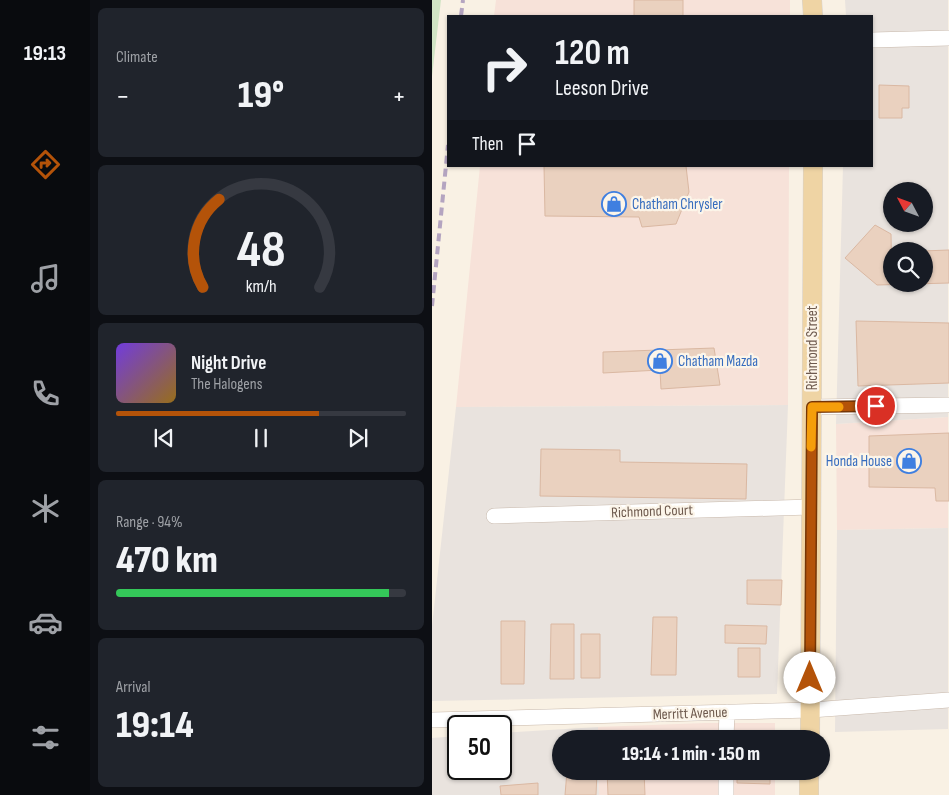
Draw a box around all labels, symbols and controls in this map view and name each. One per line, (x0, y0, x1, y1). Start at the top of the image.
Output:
text: 120 m (555, 32, 630, 75)
icon: right (472, 35, 537, 100)
text: 19:13 (24, 40, 66, 67)
text: Climate (116, 48, 158, 67)
text: 19° (238, 73, 284, 118)
text: Leeson Drive (555, 75, 649, 102)
text: − (116, 80, 130, 113)
text: + (392, 80, 406, 113)
icon: arrive (513, 130, 541, 158)
text: Then (472, 133, 503, 156)
icon: directions (28, 147, 63, 182)
north arrow (883, 182, 933, 232)
map controls (883, 182, 933, 292)
shop icon: Chatham Chrysler (601, 191, 627, 217)
place label: Chatham Chrysler (632, 195, 723, 214)
text: 48 (237, 219, 285, 282)
button: search (883, 242, 933, 292)
icon: music (28, 261, 63, 296)
text: km/h (246, 276, 276, 297)
street label: Richmond Street (803, 305, 822, 390)
shop icon: Chatham Mazda (647, 348, 673, 374)
text: Night Drive (191, 352, 266, 375)
place label: Chatham Mazda (678, 352, 758, 371)
text: The Halogens (191, 375, 262, 394)
icon: phone (28, 376, 63, 411)
pin (855, 385, 897, 427)
icon: arrive (862, 392, 890, 420)
icon: previous (150, 424, 178, 452)
icon: pause (247, 424, 275, 452)
icon: next (344, 424, 372, 452)
shop icon: Honda House (896, 448, 922, 474)
place label: Honda House (826, 452, 892, 471)
icon: climate (28, 491, 63, 526)
street label: Richmond Court (611, 501, 694, 522)
text: Range · 94% (116, 513, 183, 532)
text: 470 km (116, 538, 218, 583)
icon: car (28, 605, 63, 640)
position arrow (783, 651, 835, 703)
text: Arrival (116, 678, 150, 697)
text: 19:14 (116, 703, 194, 748)
street label: Merritt Avenue (652, 703, 728, 724)
speed limit sign: 50 (447, 715, 512, 780)
icon: filters (28, 720, 63, 755)
text: 19:14 · 1 min · 150 m (622, 743, 760, 766)

